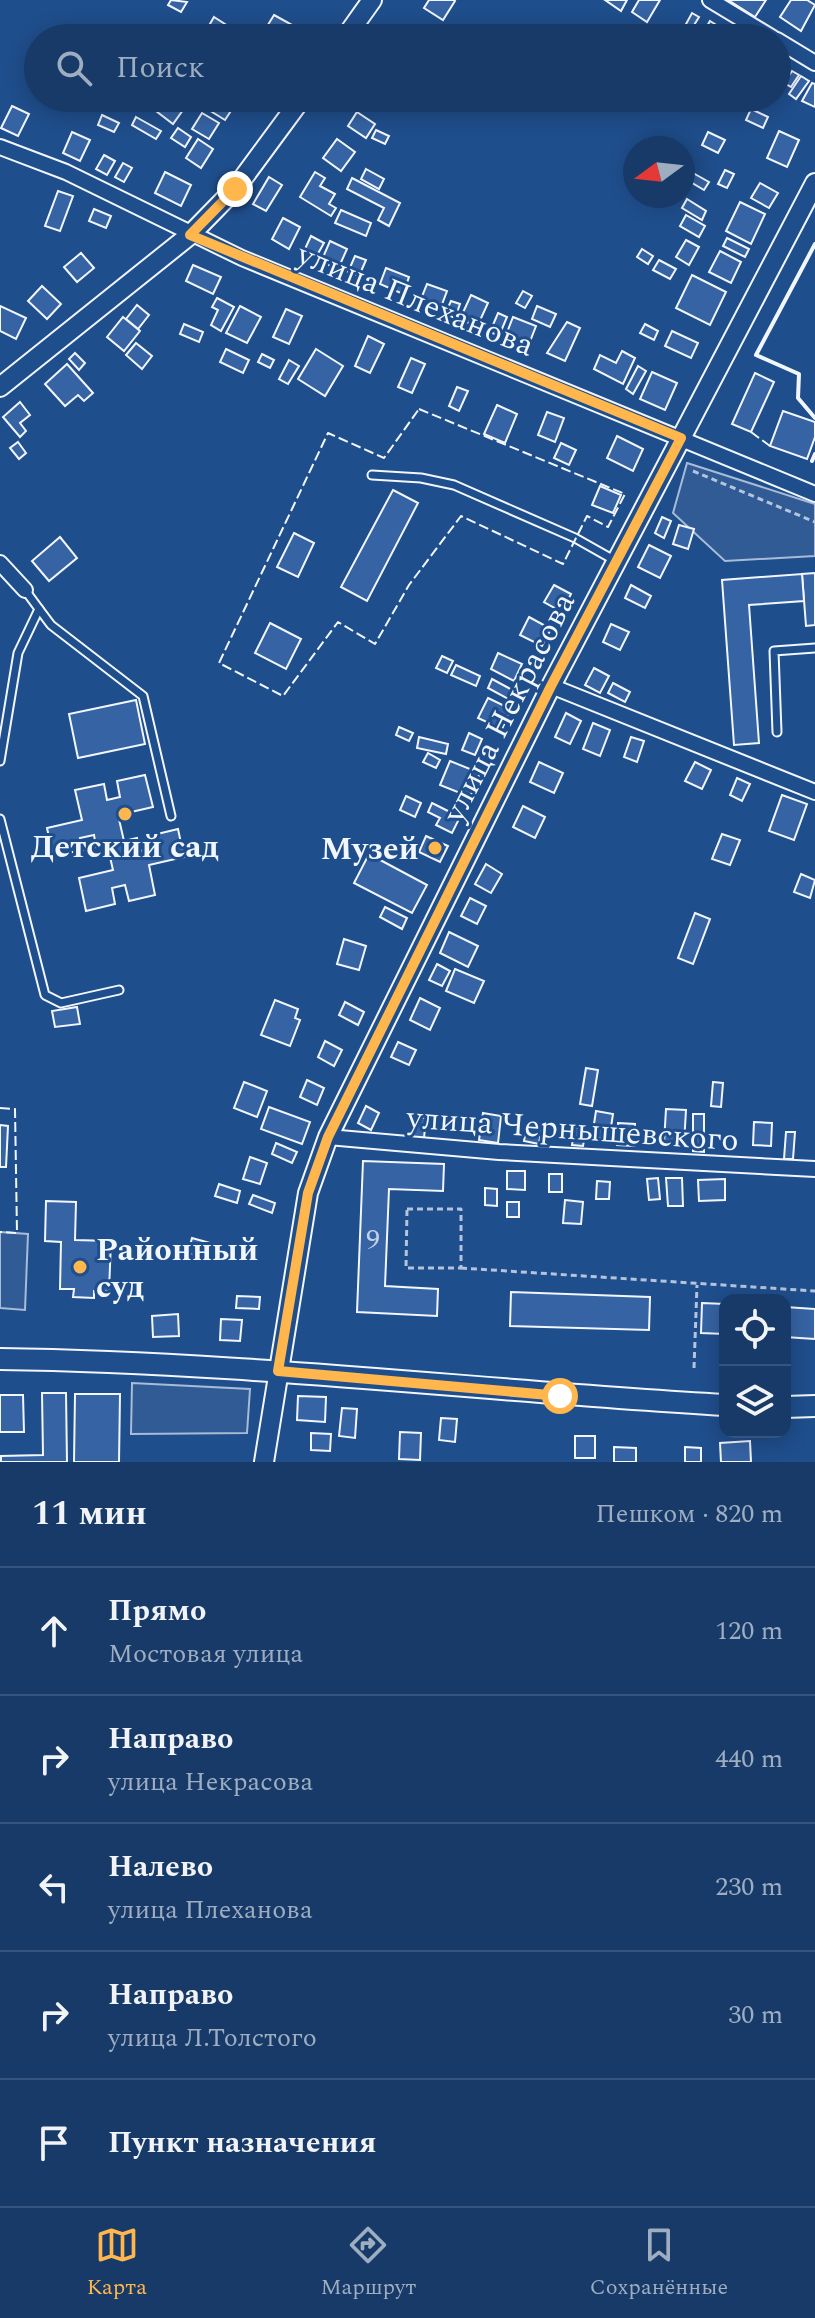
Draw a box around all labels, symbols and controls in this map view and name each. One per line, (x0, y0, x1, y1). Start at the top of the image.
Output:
search box (24, 24, 791, 112)
text: Поиск (116, 45, 205, 91)
icon: search (52, 46, 96, 90)
north arrow (623, 136, 695, 208)
route end (217, 171, 253, 207)
street label: улица Плеханова (289, 230, 542, 370)
street label: улица Некрасова (430, 584, 589, 832)
marker: Детский сад (116, 805, 134, 823)
place label: Детский сад (31, 823, 219, 872)
place label: Музей (320, 825, 419, 874)
marker: Музей (426, 839, 444, 857)
street label: улица Чернышевского (404, 1093, 740, 1166)
house number: 9 (366, 1219, 380, 1262)
place label: Районный суд (96, 1226, 258, 1312)
marker: Районный суд (71, 1258, 89, 1276)
map controls (719, 1294, 791, 1438)
button: locate (719, 1294, 791, 1366)
button: layers (719, 1366, 791, 1438)
route start (542, 1378, 578, 1414)
text: 11 мин (32, 1488, 147, 1540)
text: Пешком · 820 m (596, 1494, 783, 1534)
text: Прямо (108, 1588, 206, 1634)
icon: ahead (32, 1609, 76, 1653)
text: 120 m (715, 1611, 783, 1651)
text: Мостовая улица (108, 1634, 303, 1674)
text: Направо (108, 1716, 233, 1762)
icon: right (32, 1737, 76, 1781)
text: 440 m (715, 1739, 783, 1779)
text: улица Некрасова (108, 1762, 313, 1802)
text: Налево (108, 1844, 213, 1890)
icon: left (32, 1865, 76, 1909)
text: 230 m (715, 1867, 783, 1907)
text: улица Плеханова (108, 1890, 313, 1930)
text: Направо (108, 1972, 233, 2018)
icon: right (32, 1993, 76, 2037)
text: 30 m (728, 1995, 783, 2035)
text: улица Л.Толстого (108, 2018, 317, 2058)
text: Пункт назначения (108, 2120, 376, 2166)
icon: arrive (32, 2121, 76, 2165)
tab: Карта (87, 2223, 147, 2304)
tab: Маршрут (320, 2223, 416, 2304)
tab: Сохранённые (590, 2223, 728, 2304)

